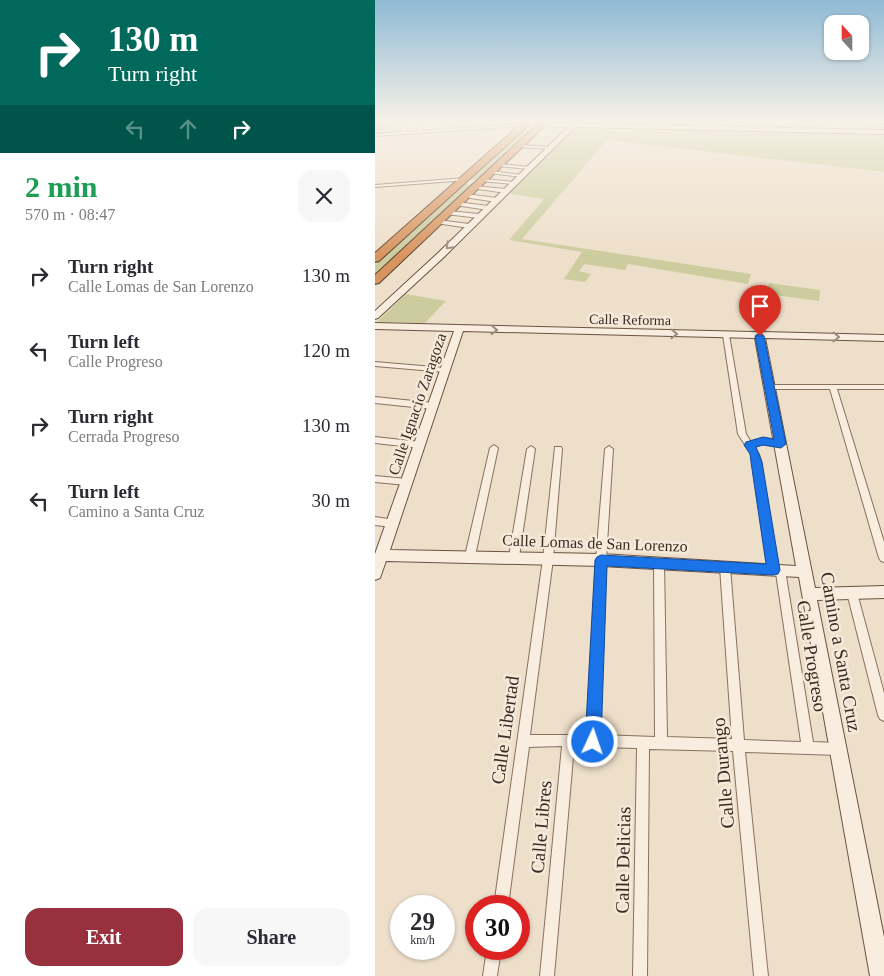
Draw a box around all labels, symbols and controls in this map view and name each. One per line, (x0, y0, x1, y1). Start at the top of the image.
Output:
north arrow (824, 15, 869, 60)
map controls (824, 15, 869, 60)
icon: right (25, 20, 90, 85)
text: 130 m (108, 20, 198, 59)
text: Turn right (108, 61, 197, 86)
icon: left (121, 115, 149, 143)
icon: ahead (174, 115, 202, 143)
icon: right (227, 115, 255, 143)
text: 2 min (25, 170, 98, 203)
button: close (298, 170, 350, 222)
text: 570 m · 08:47 (25, 206, 115, 223)
one-way arrow (446, 240, 455, 249)
text: Turn right (68, 256, 153, 277)
icon: right (25, 262, 53, 290)
text: 130 m (302, 265, 350, 286)
text: Calle Lomas de San Lorenzo (68, 278, 254, 295)
pin (739, 285, 781, 336)
icon: arrive (746, 292, 774, 320)
street label: Calle Reforma (589, 312, 672, 328)
one-way arrow (490, 325, 498, 335)
one-way arrow (670, 329, 678, 340)
text: Turn left (68, 331, 140, 352)
street label: Calle Ignacio Zaragoza (385, 331, 450, 478)
one-way arrow (832, 332, 840, 342)
icon: left (25, 337, 53, 365)
text: 120 m (302, 340, 350, 361)
text: Calle Progreso (68, 353, 163, 370)
text: Turn right (68, 406, 153, 427)
icon: right (25, 412, 53, 440)
text: 130 m (302, 415, 350, 436)
text: Cerrada Progreso (68, 428, 180, 445)
text: Turn left (68, 481, 140, 502)
icon: left (25, 487, 53, 515)
text: 30 m (311, 490, 350, 511)
text: Camino a Santa Cruz (68, 503, 204, 520)
street label: Calle Lomas de San Lorenzo (502, 531, 688, 555)
street label: Camino a Santa Cruz (817, 570, 865, 734)
street label: Calle Progreso (793, 599, 831, 713)
street label: Calle Libertad (487, 674, 523, 786)
position arrow (566, 715, 618, 767)
street label: Calle Durango (708, 717, 738, 829)
street label: Calle Libres (526, 780, 556, 874)
street label: Calle Delicias (612, 806, 634, 914)
speed limit sign: 30 (465, 895, 530, 960)
button: Exit (25, 908, 183, 966)
button: Share (193, 908, 350, 966)
text: 29 (410, 908, 435, 935)
text: km/h (410, 933, 435, 947)

